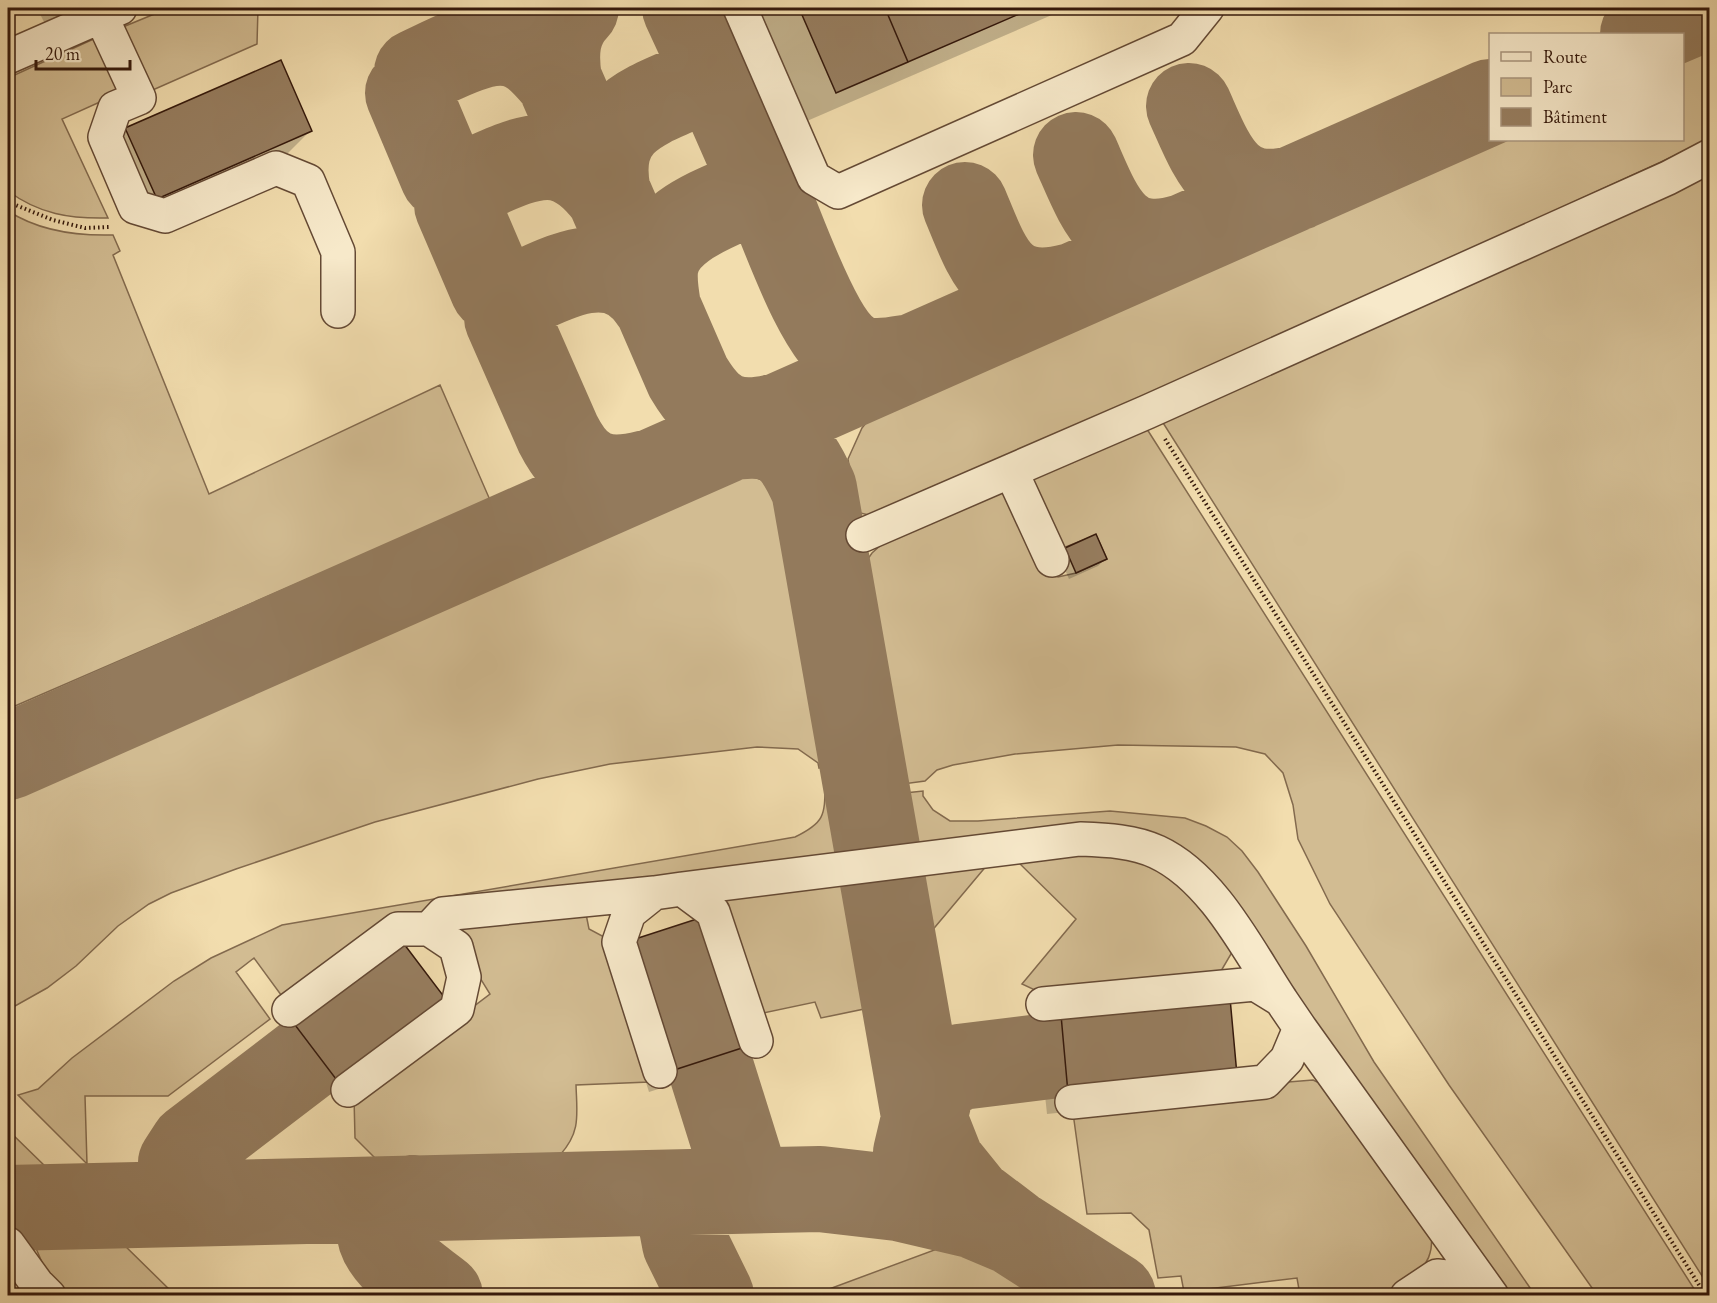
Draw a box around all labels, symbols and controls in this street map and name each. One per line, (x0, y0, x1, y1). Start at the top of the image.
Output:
scale bar (36, 33, 130, 71)
legend (1489, 33, 1684, 141)
text: 20 m (45, 42, 80, 65)
text: Route (1543, 45, 1587, 68)
text: Parc (1543, 75, 1573, 98)
text: Bâtiment (1543, 105, 1607, 128)

